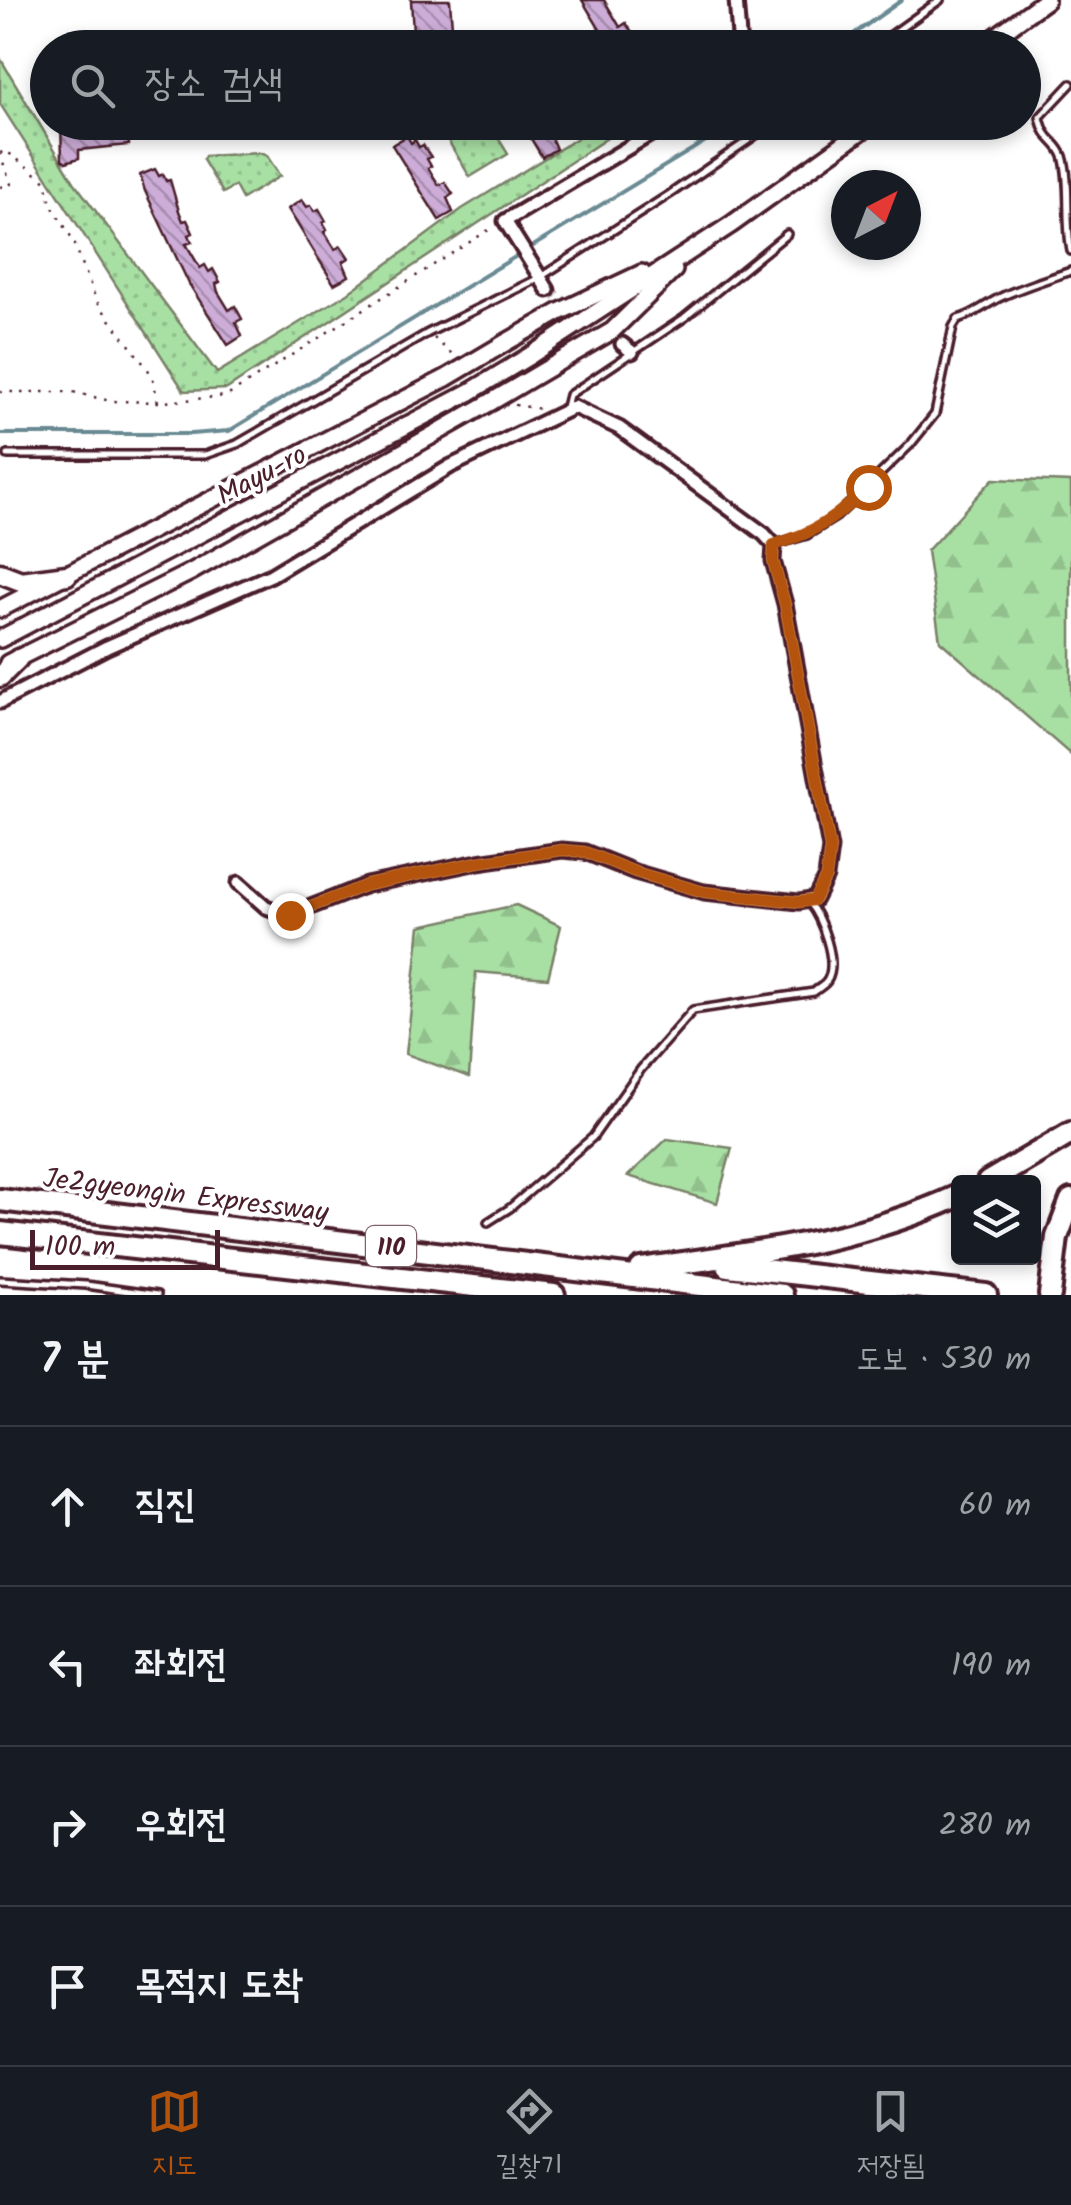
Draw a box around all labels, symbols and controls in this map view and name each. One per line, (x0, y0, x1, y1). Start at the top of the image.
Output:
search box (30, 30, 1041, 140)
text: 장소 검색 (145, 55, 283, 115)
icon: search (65, 58, 120, 113)
north arrow (831, 170, 921, 260)
street label: Mayu-ro (209, 434, 315, 519)
route start (846, 465, 892, 511)
route end (268, 893, 314, 939)
street label: Je2gyeongin Expressway (40, 1157, 332, 1236)
map controls (951, 1175, 1041, 1265)
button: layers (951, 1175, 1041, 1265)
scale bar (30, 1225, 220, 1270)
text: 100 m (45, 1225, 115, 1270)
road number: 110 (366, 1226, 416, 1266)
text: 7 분 (40, 1327, 110, 1394)
text: 도보 · 530 m (856, 1335, 1031, 1386)
text: 직진 (135, 1476, 196, 1536)
icon: ahead (40, 1479, 95, 1534)
text: 60 m (959, 1481, 1031, 1532)
text: 좌회전 (135, 1636, 227, 1696)
icon: left (40, 1639, 95, 1694)
text: 190 m (951, 1641, 1031, 1692)
text: 우회전 (135, 1796, 227, 1856)
icon: right (40, 1799, 95, 1854)
text: 280 m (939, 1801, 1031, 1852)
text: 목적지 도착 (135, 1956, 303, 2016)
icon: arrive (40, 1959, 95, 2014)
tab: 지도 (147, 2084, 202, 2189)
tab: 길찾기 (495, 2084, 563, 2189)
tab: 저장됨 (857, 2084, 924, 2189)

